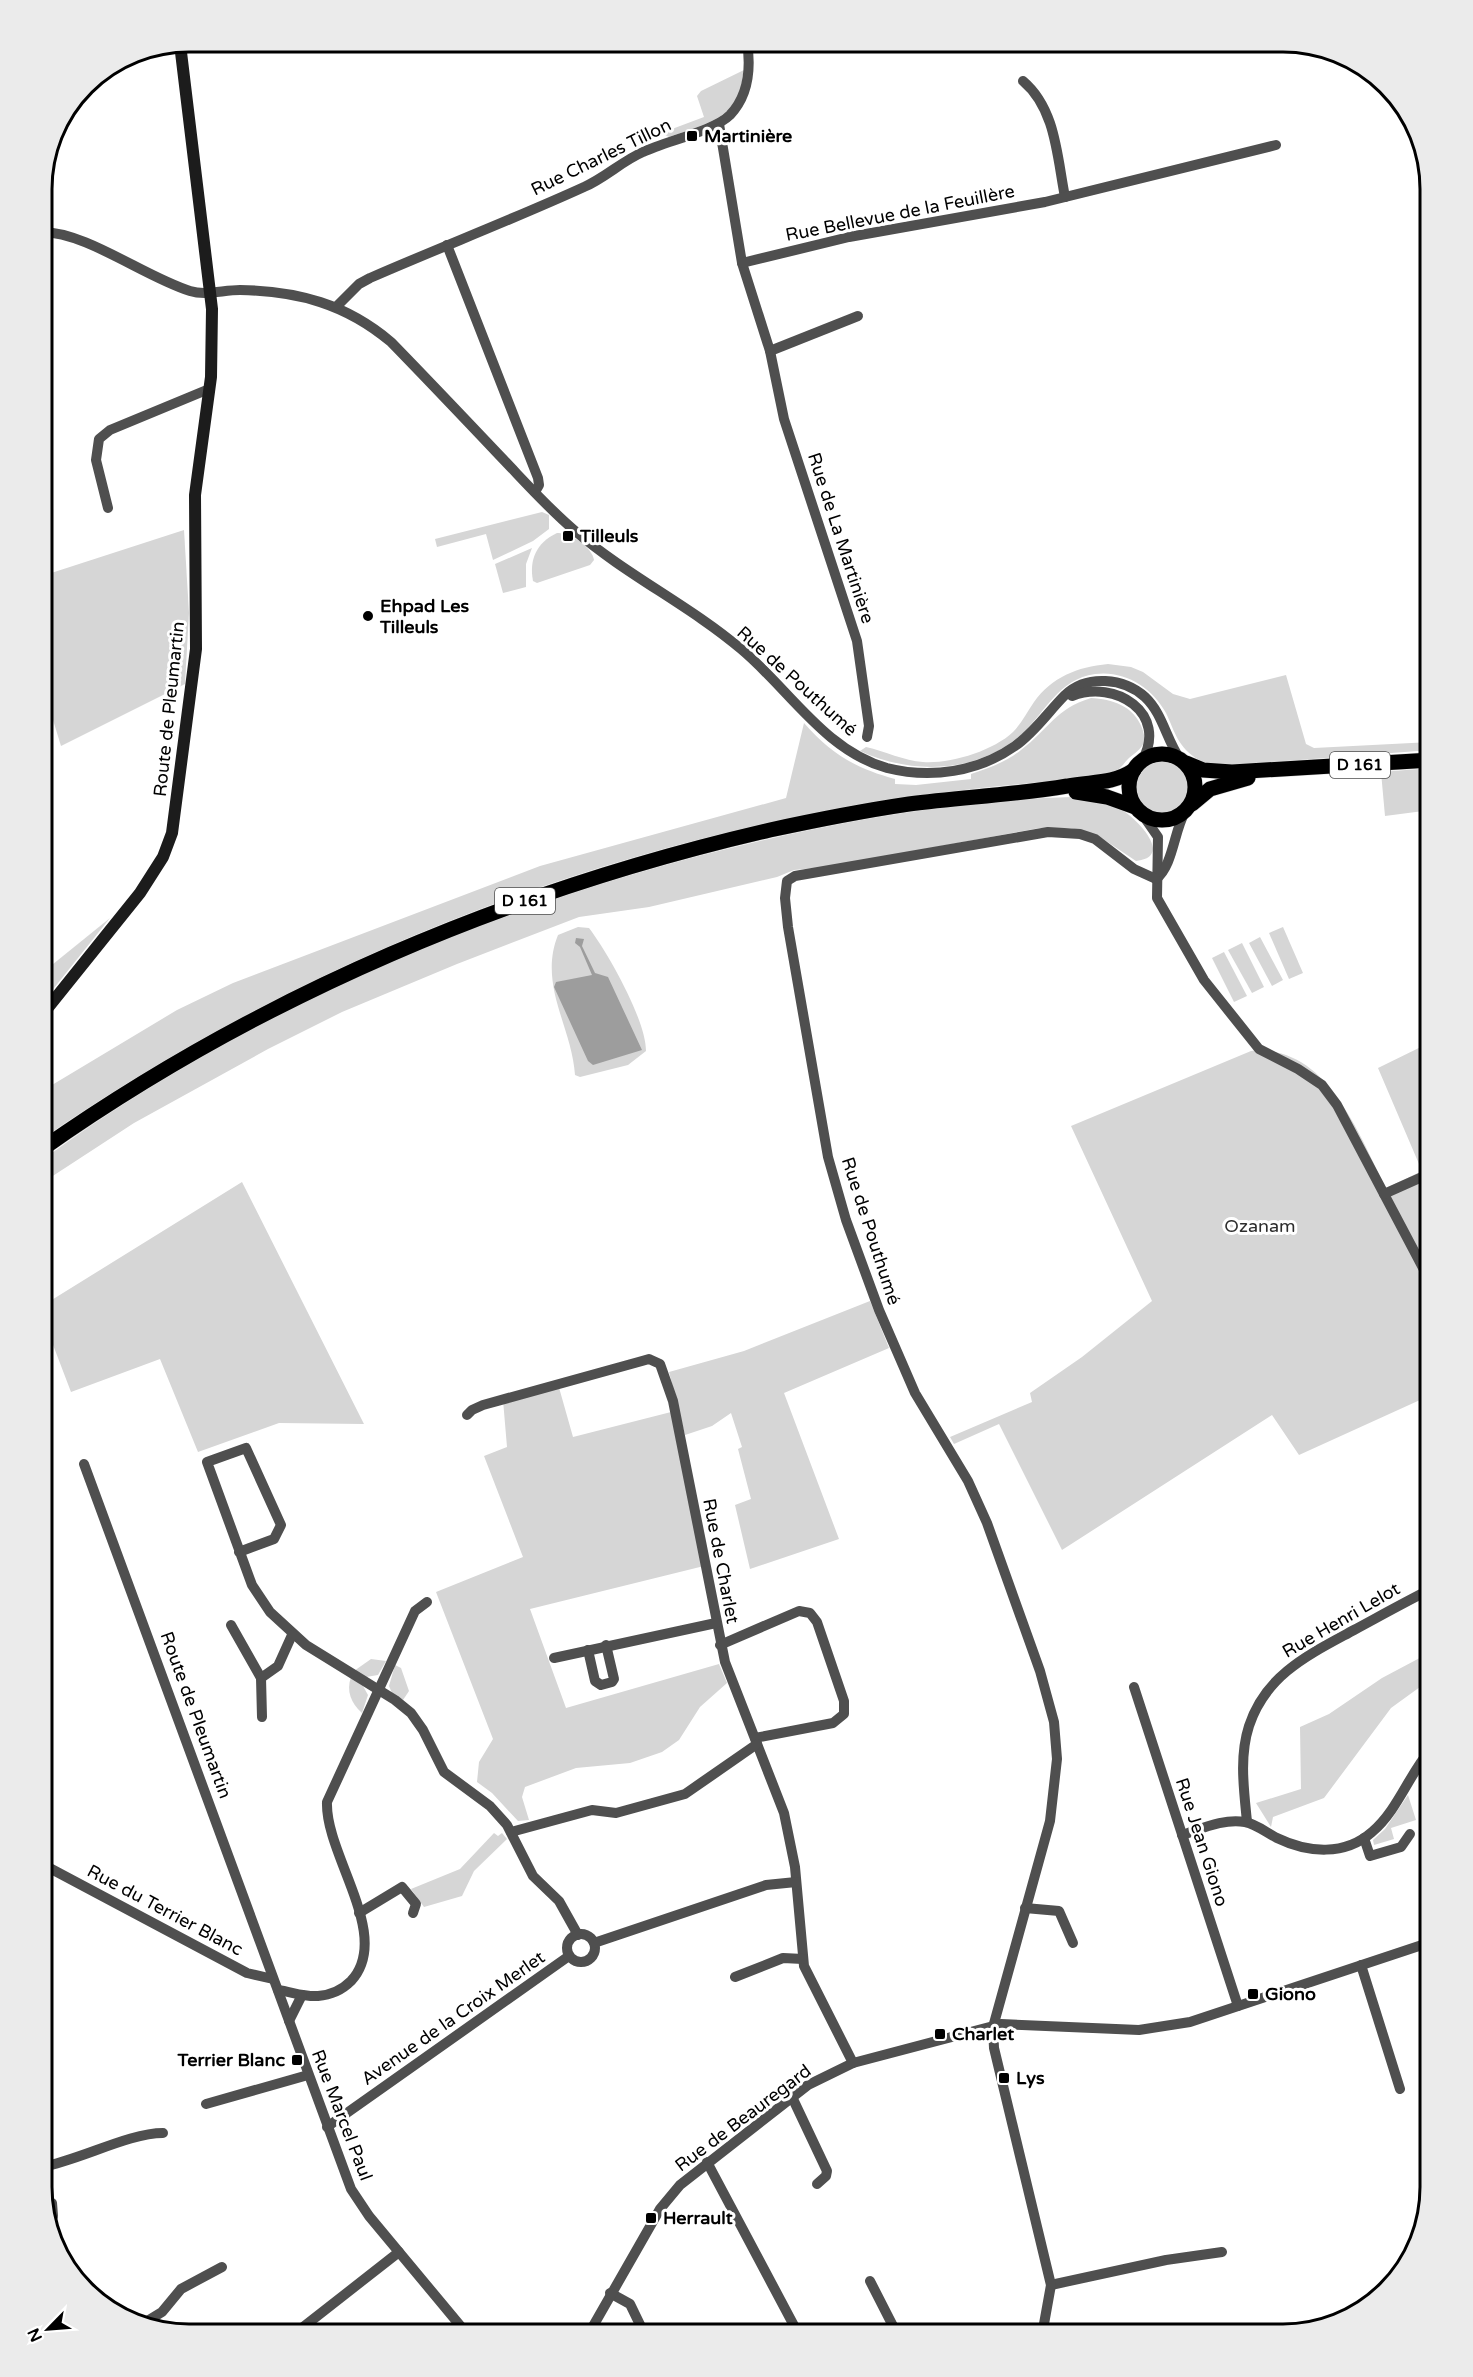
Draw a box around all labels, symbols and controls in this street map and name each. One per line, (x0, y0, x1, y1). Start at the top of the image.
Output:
street label: Rue Charles Tillon (527, 114, 675, 200)
place label: Martinière (704, 125, 792, 147)
marker: Martinière (685, 129, 699, 143)
street label: Rue Bellevue de la Feuillère (784, 180, 1016, 246)
street label: Rue de La Martinière (803, 450, 879, 626)
place label: Tilleuls (579, 525, 639, 547)
marker: Tilleuls (561, 529, 575, 543)
place label: Ehpad Les Tilleuls (379, 595, 470, 638)
marker: Ehpad Les Tilleuls (361, 609, 375, 623)
street label: Route de Pleumartin (149, 620, 189, 798)
street label: Rue de Pouthumé (732, 621, 862, 741)
road number: D 161 (1330, 752, 1390, 778)
road number: D 161 (495, 888, 555, 914)
street label: Rue de Pouthumé (837, 1154, 905, 1308)
park label: Ozanam (1224, 1215, 1296, 1237)
street label: Rue de Charlet (698, 1497, 744, 1626)
street label: Rue Henri Lelot (1278, 1577, 1404, 1663)
street label: Route de Pleumartin (156, 1629, 236, 1801)
street label: Rue Jean Giono (1171, 1775, 1233, 1909)
street label: Rue du Terrier Blanc (83, 1860, 247, 1960)
street label: Avenue de la Croix Merlet (357, 1946, 549, 2090)
place label: Giono (1265, 1983, 1316, 2005)
marker: Giono (1246, 1987, 1260, 2001)
place label: Charlet (952, 2023, 1014, 2045)
marker: Charlet (933, 2027, 947, 2041)
street label: Rue Marcel Paul (307, 2046, 377, 2184)
place label: Terrier Blanc (176, 2049, 285, 2071)
marker: Terrier Blanc (290, 2053, 304, 2067)
street label: Rue de Beauregard (671, 2060, 815, 2176)
place label: Lys (1016, 2067, 1045, 2089)
marker: Lys (997, 2071, 1011, 2085)
place label: Herrault (663, 2207, 733, 2229)
marker: Herrault (644, 2211, 658, 2225)
north arrow (18, 2299, 78, 2359)
text: N (24, 2325, 47, 2345)

